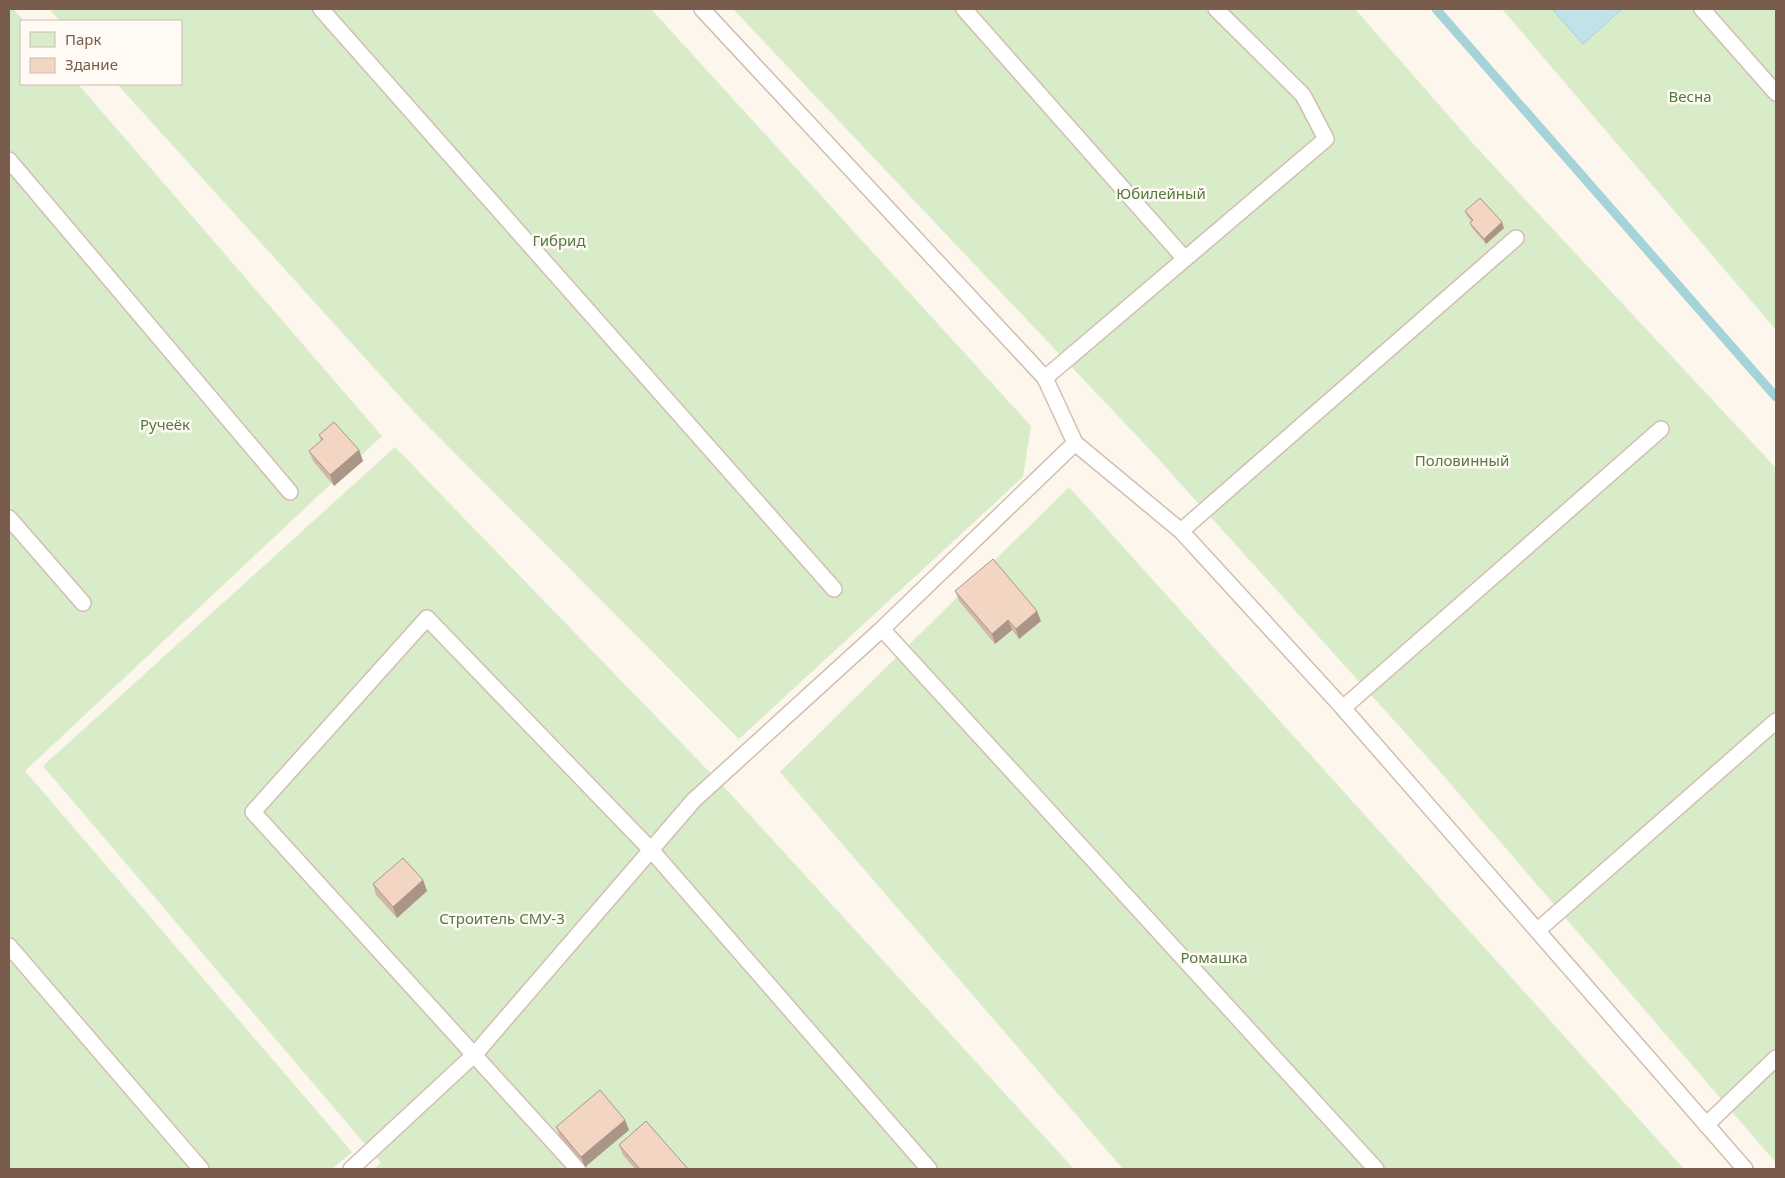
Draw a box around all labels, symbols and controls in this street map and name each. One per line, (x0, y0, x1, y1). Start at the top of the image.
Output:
legend (20, 20, 182, 85)
text: Парк (65, 29, 101, 49)
text: Здание (65, 54, 118, 74)
park label: Весна (1669, 86, 1711, 106)
park label: Юбилейный (1116, 183, 1206, 203)
park label: Гибрид (533, 230, 586, 250)
park label: Ручеёк (140, 414, 190, 434)
park label: Половинный (1415, 450, 1509, 470)
park label: Строитель СМУ-3 (439, 908, 565, 928)
park label: Ромашка (1180, 947, 1248, 967)

